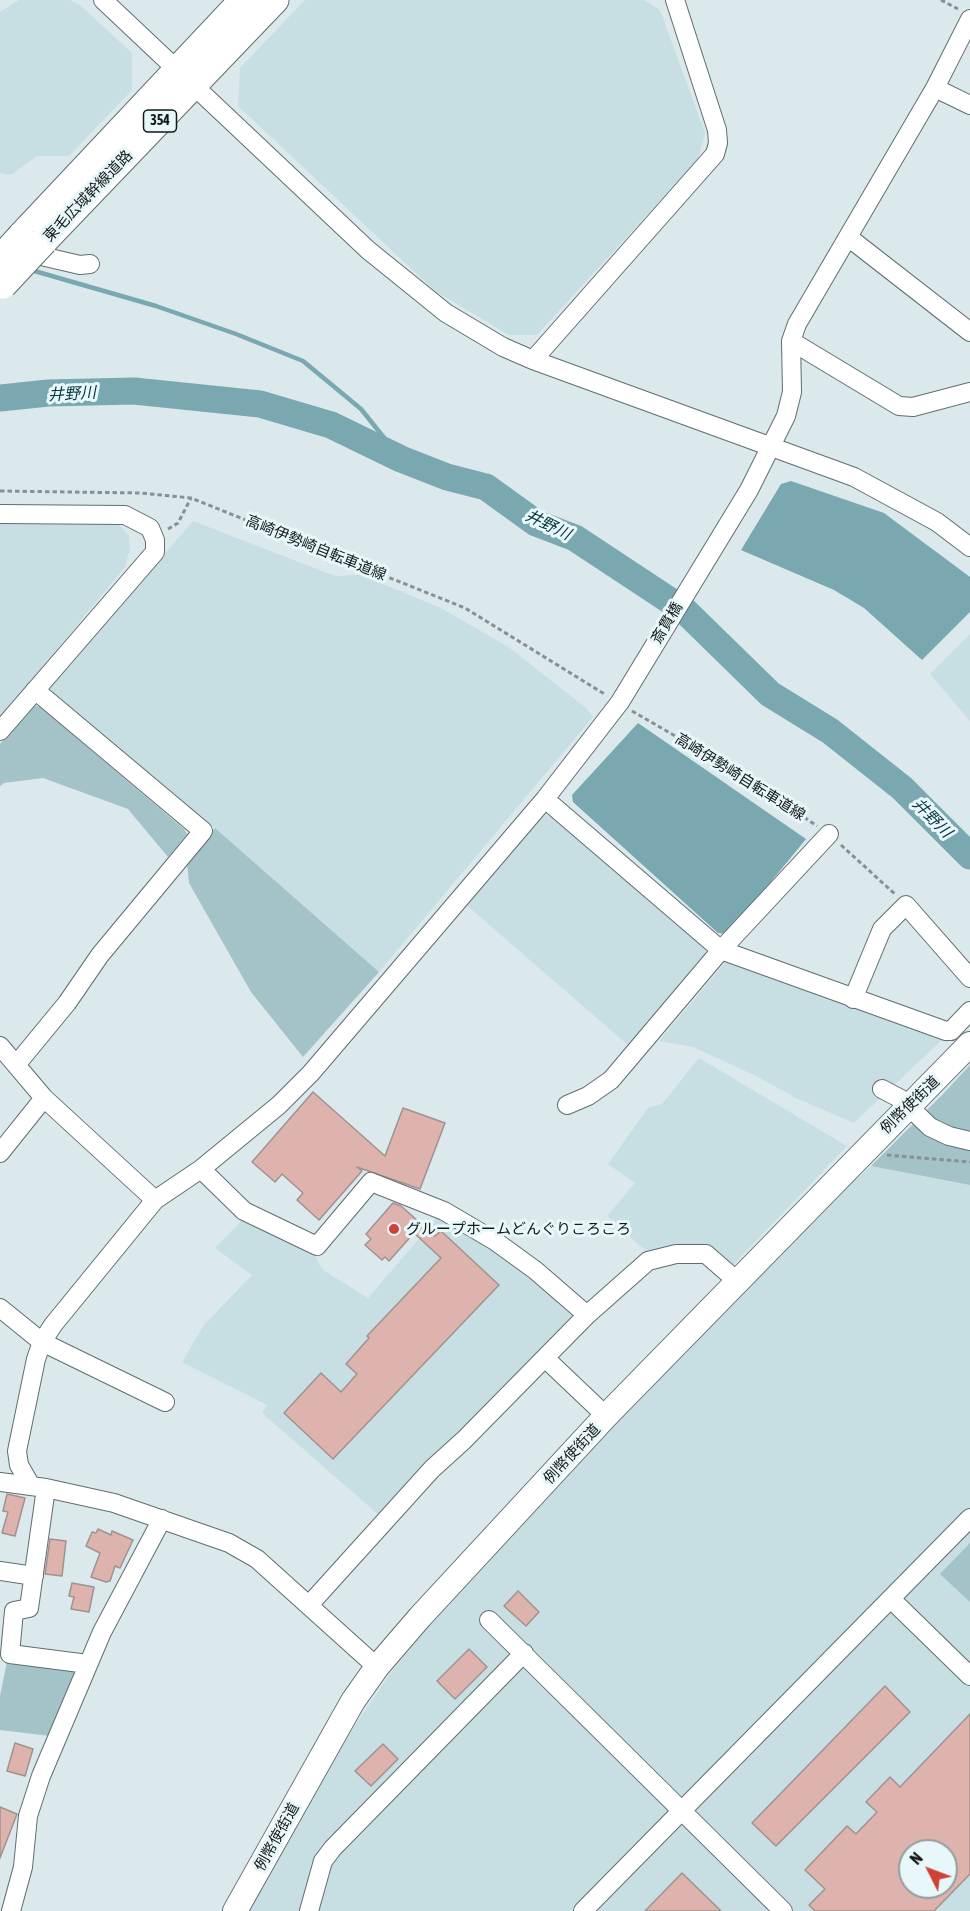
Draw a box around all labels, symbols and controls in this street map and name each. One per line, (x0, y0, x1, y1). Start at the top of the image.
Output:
road number: 354 (144, 110, 176, 132)
street label: 東毛広域幹線道路 (40, 147, 136, 245)
water label: 井野川 (48, 383, 96, 405)
water label: 井野川 (522, 506, 574, 544)
street label: 高崎伊勢崎自転車道線 (243, 512, 389, 584)
street label: 斎貫橋 (648, 599, 686, 647)
street label: 高崎伊勢崎自転車道線 (672, 730, 808, 824)
water label: 井野川 (908, 794, 956, 842)
street label: 例幣使街道 (877, 1072, 943, 1138)
place label: グループホームどんぐりころころ (406, 1220, 631, 1238)
marker: グループホームどんぐりころころ (387, 1222, 401, 1236)
street label: 例幣使街道 (540, 1420, 604, 1488)
street label: 例幣使街道 (251, 1800, 303, 1874)
north arrow (898, 1839, 958, 1899)
text: N (906, 1849, 926, 1868)

